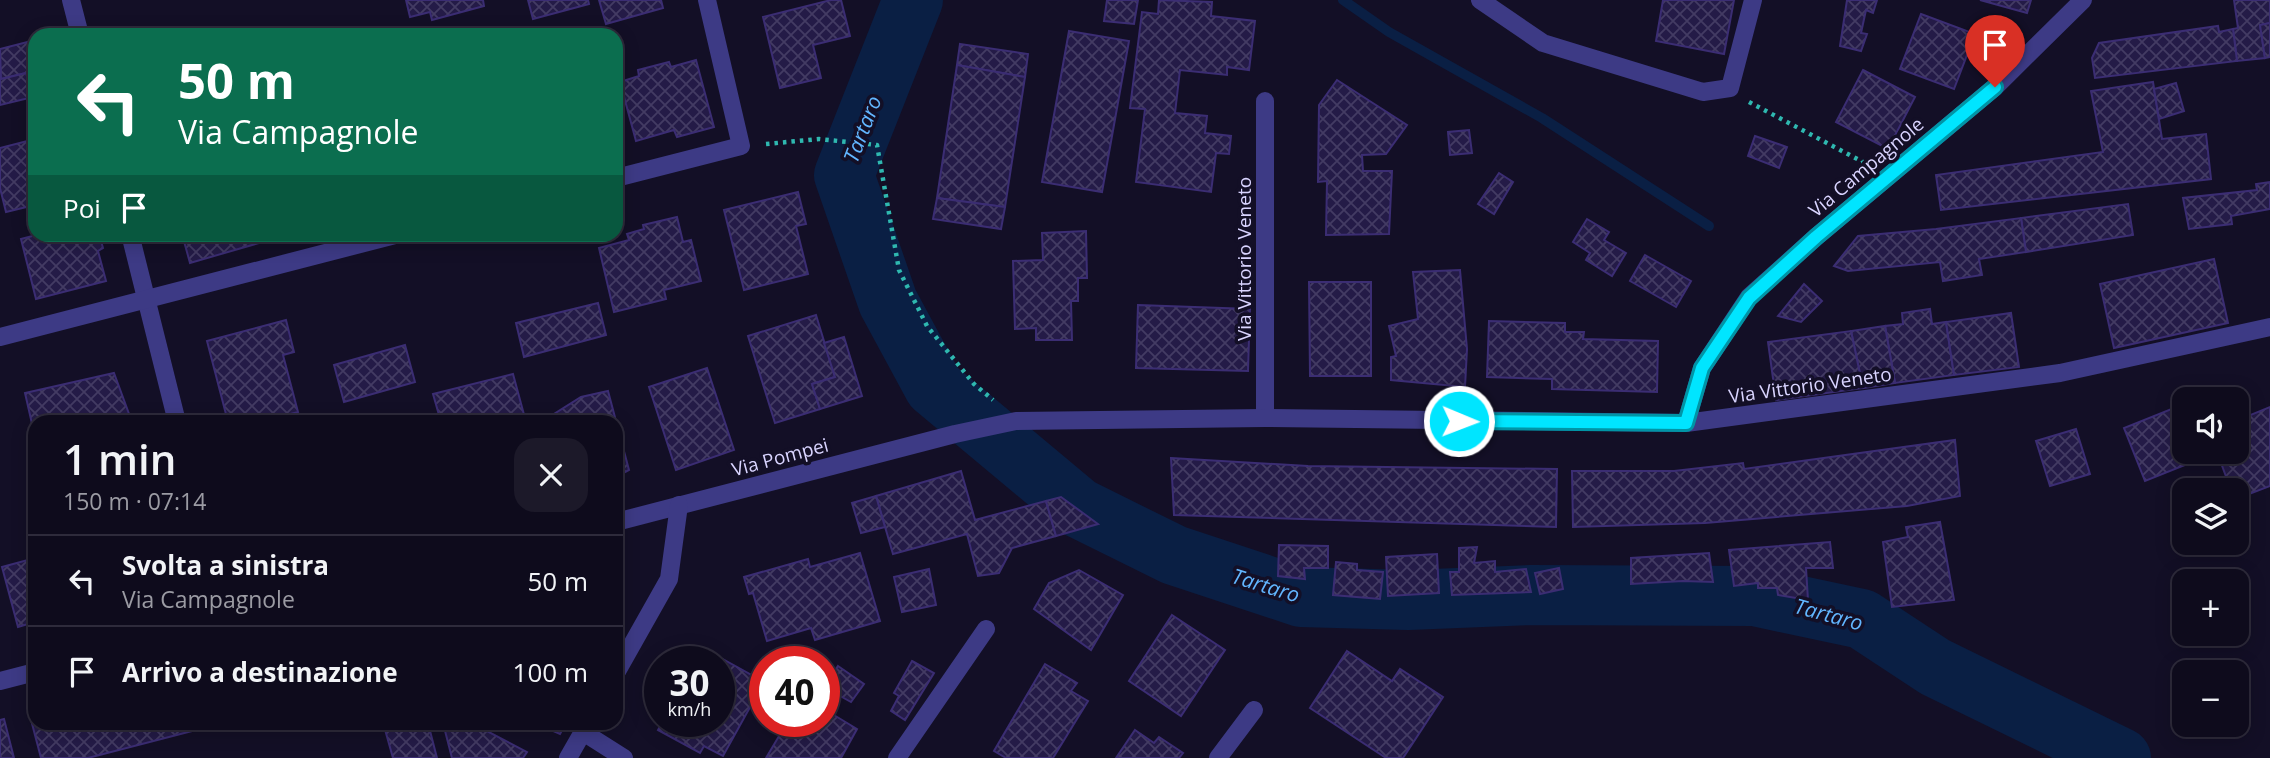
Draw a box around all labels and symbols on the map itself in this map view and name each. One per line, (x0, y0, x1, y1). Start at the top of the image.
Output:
pin (1965, 15, 2025, 87)
water label: Tartaro (836, 92, 888, 166)
street label: Via Campagnole (1803, 111, 1929, 223)
street label: Via Vittorio Veneto (1231, 177, 1257, 341)
street label: Via Vittorio Veneto (1727, 361, 1893, 409)
position arrow (1422, 384, 1496, 458)
street label: Via Pompei (729, 432, 831, 482)
water label: Tartaro (1229, 561, 1303, 609)
water label: Tartaro (1792, 591, 1866, 637)
speed limit sign: 40 (749, 646, 840, 737)

